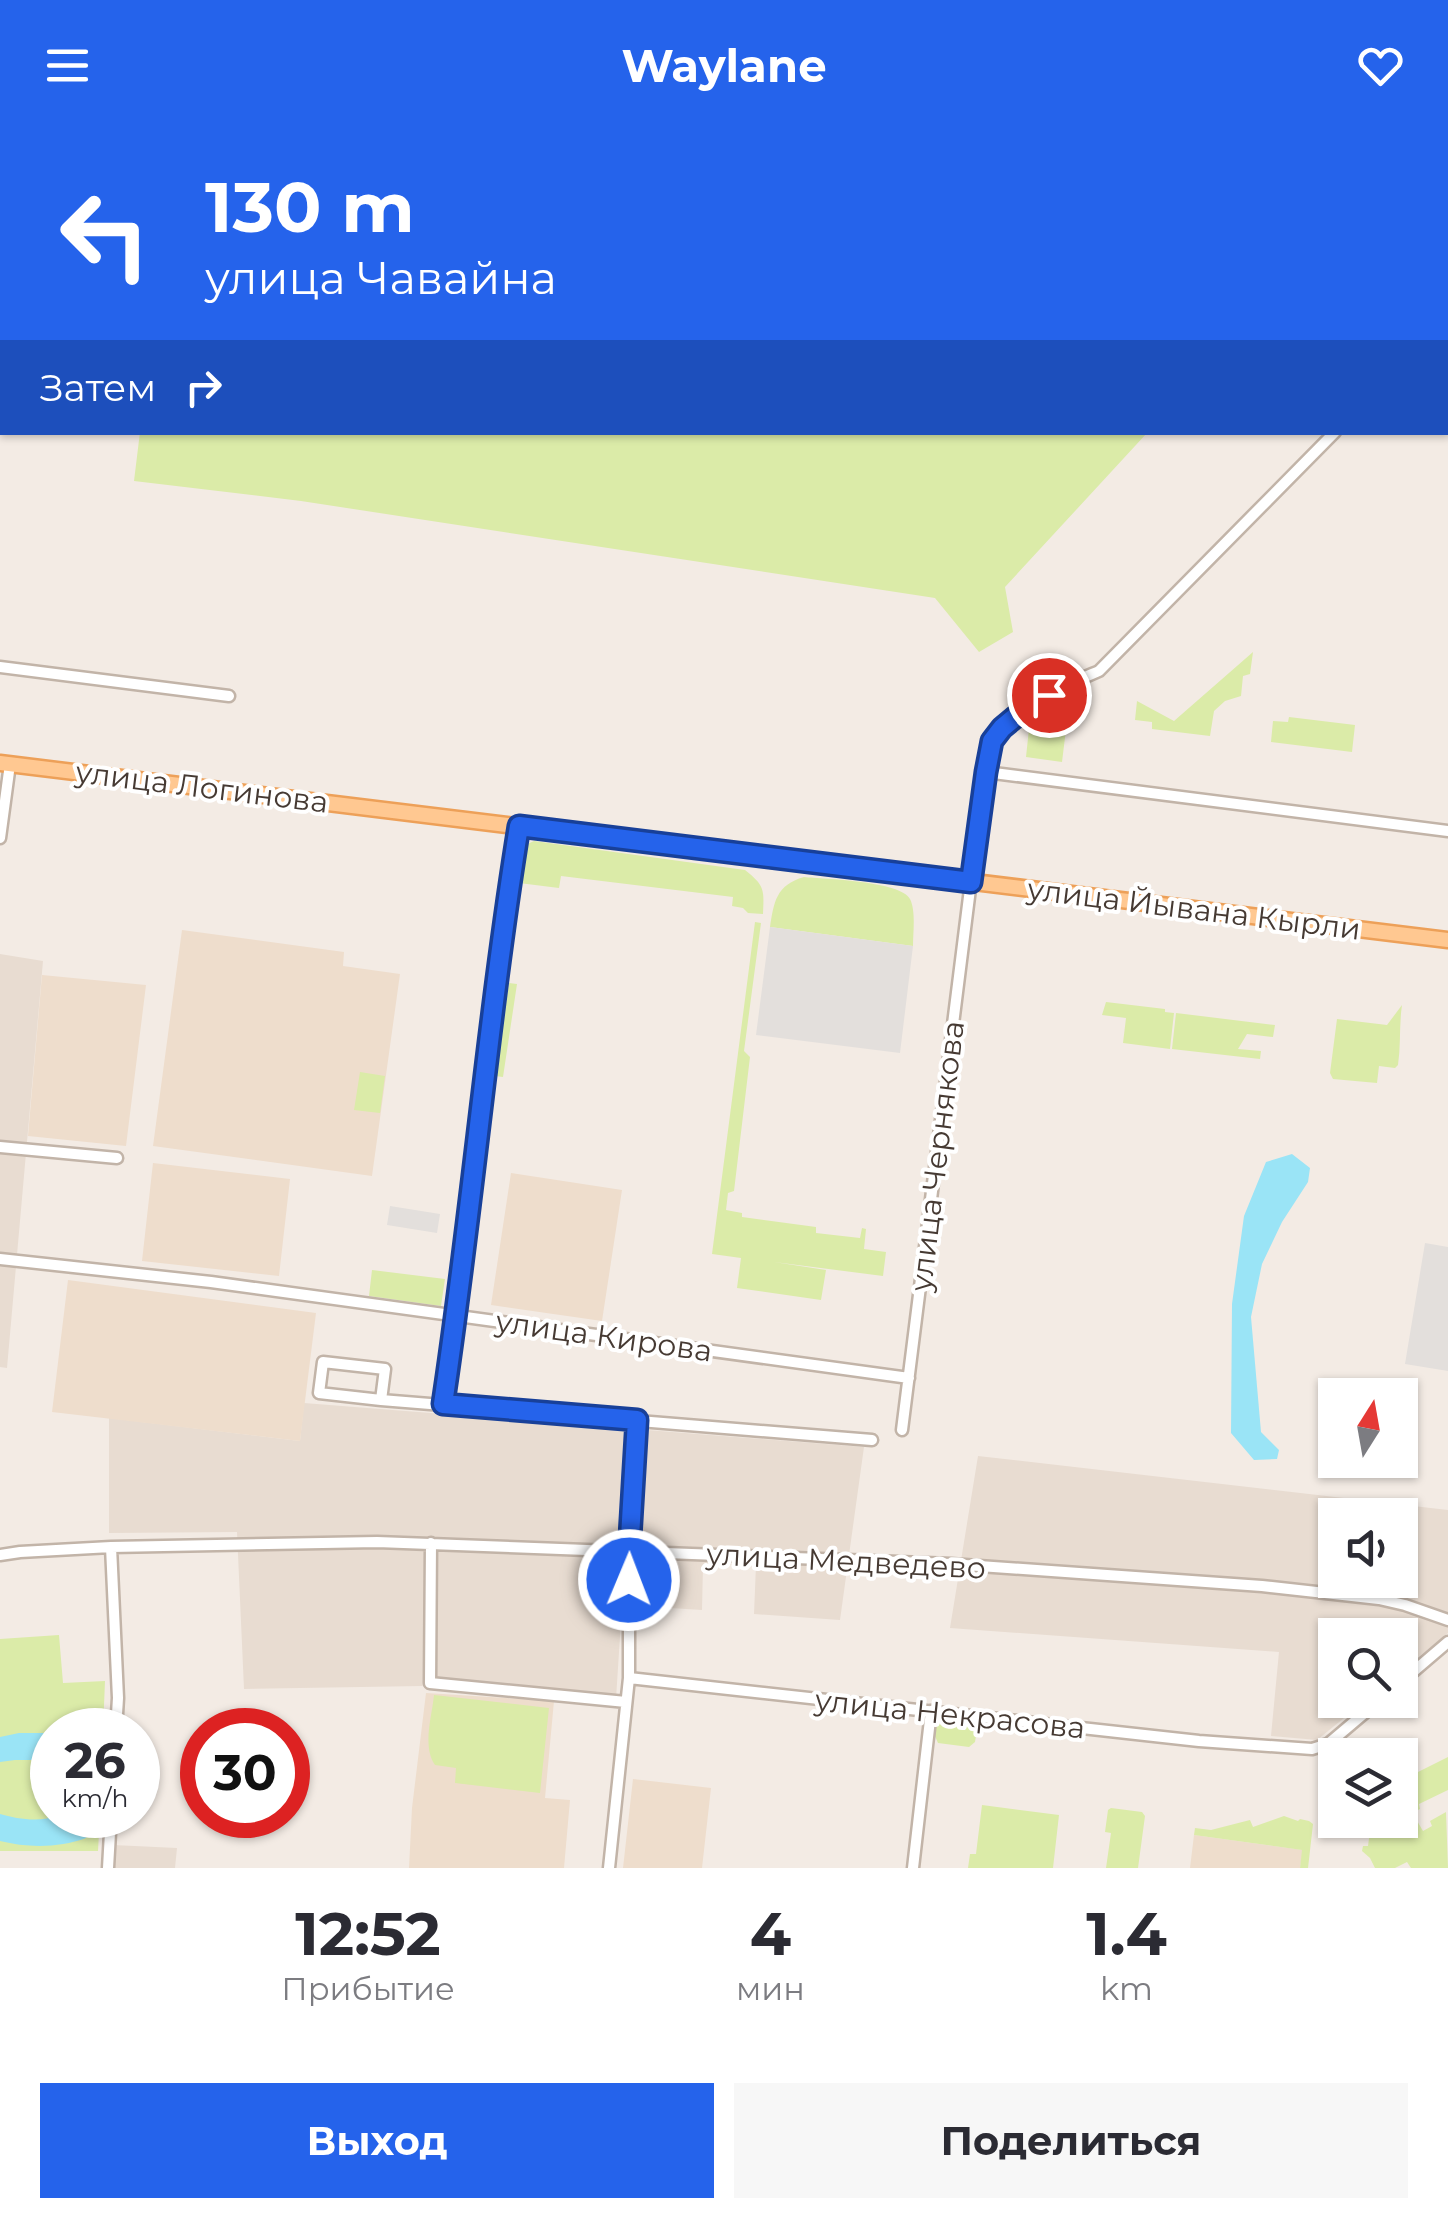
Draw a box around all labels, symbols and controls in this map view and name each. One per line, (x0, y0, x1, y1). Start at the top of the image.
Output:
icon: menu (40, 38, 95, 93)
text: Waylane (621, 38, 827, 93)
icon: heart (1353, 38, 1408, 93)
text: 130 m (205, 164, 415, 250)
icon: left (40, 170, 170, 300)
text: улица Чавайна (205, 250, 557, 305)
icon: right (176, 360, 231, 415)
text: Затем (40, 364, 156, 411)
pin (1007, 653, 1092, 738)
icon: arrive (1022, 668, 1077, 723)
street label: улица Логинова (73, 753, 330, 821)
street label: улица Йывана Кырли (1024, 870, 1363, 948)
street label: улица Чернякова (902, 1019, 972, 1294)
street label: улица Кирова (492, 1302, 715, 1370)
north arrow (1318, 1378, 1418, 1478)
map controls (1318, 1378, 1418, 1838)
button: sound (1318, 1498, 1418, 1598)
position arrow (577, 1528, 681, 1632)
street label: улица Медведево (704, 1535, 987, 1587)
button: search (1318, 1618, 1418, 1718)
street label: улица Некрасова (812, 1681, 1087, 1747)
speed limit sign: 30 (180, 1708, 310, 1838)
text: 26 (64, 1730, 126, 1791)
button: layers (1318, 1738, 1418, 1838)
text: km/h (62, 1783, 128, 1813)
text: 12:52 (295, 1897, 441, 1970)
text: 4 (750, 1897, 791, 1970)
text: 1.4 (1086, 1897, 1167, 1970)
text: Прибытие (281, 1969, 455, 2008)
text: мин (736, 1969, 805, 2008)
text: km (1100, 1969, 1153, 2008)
button: Выход (40, 2083, 714, 2198)
button: Поделиться (734, 2083, 1408, 2198)

